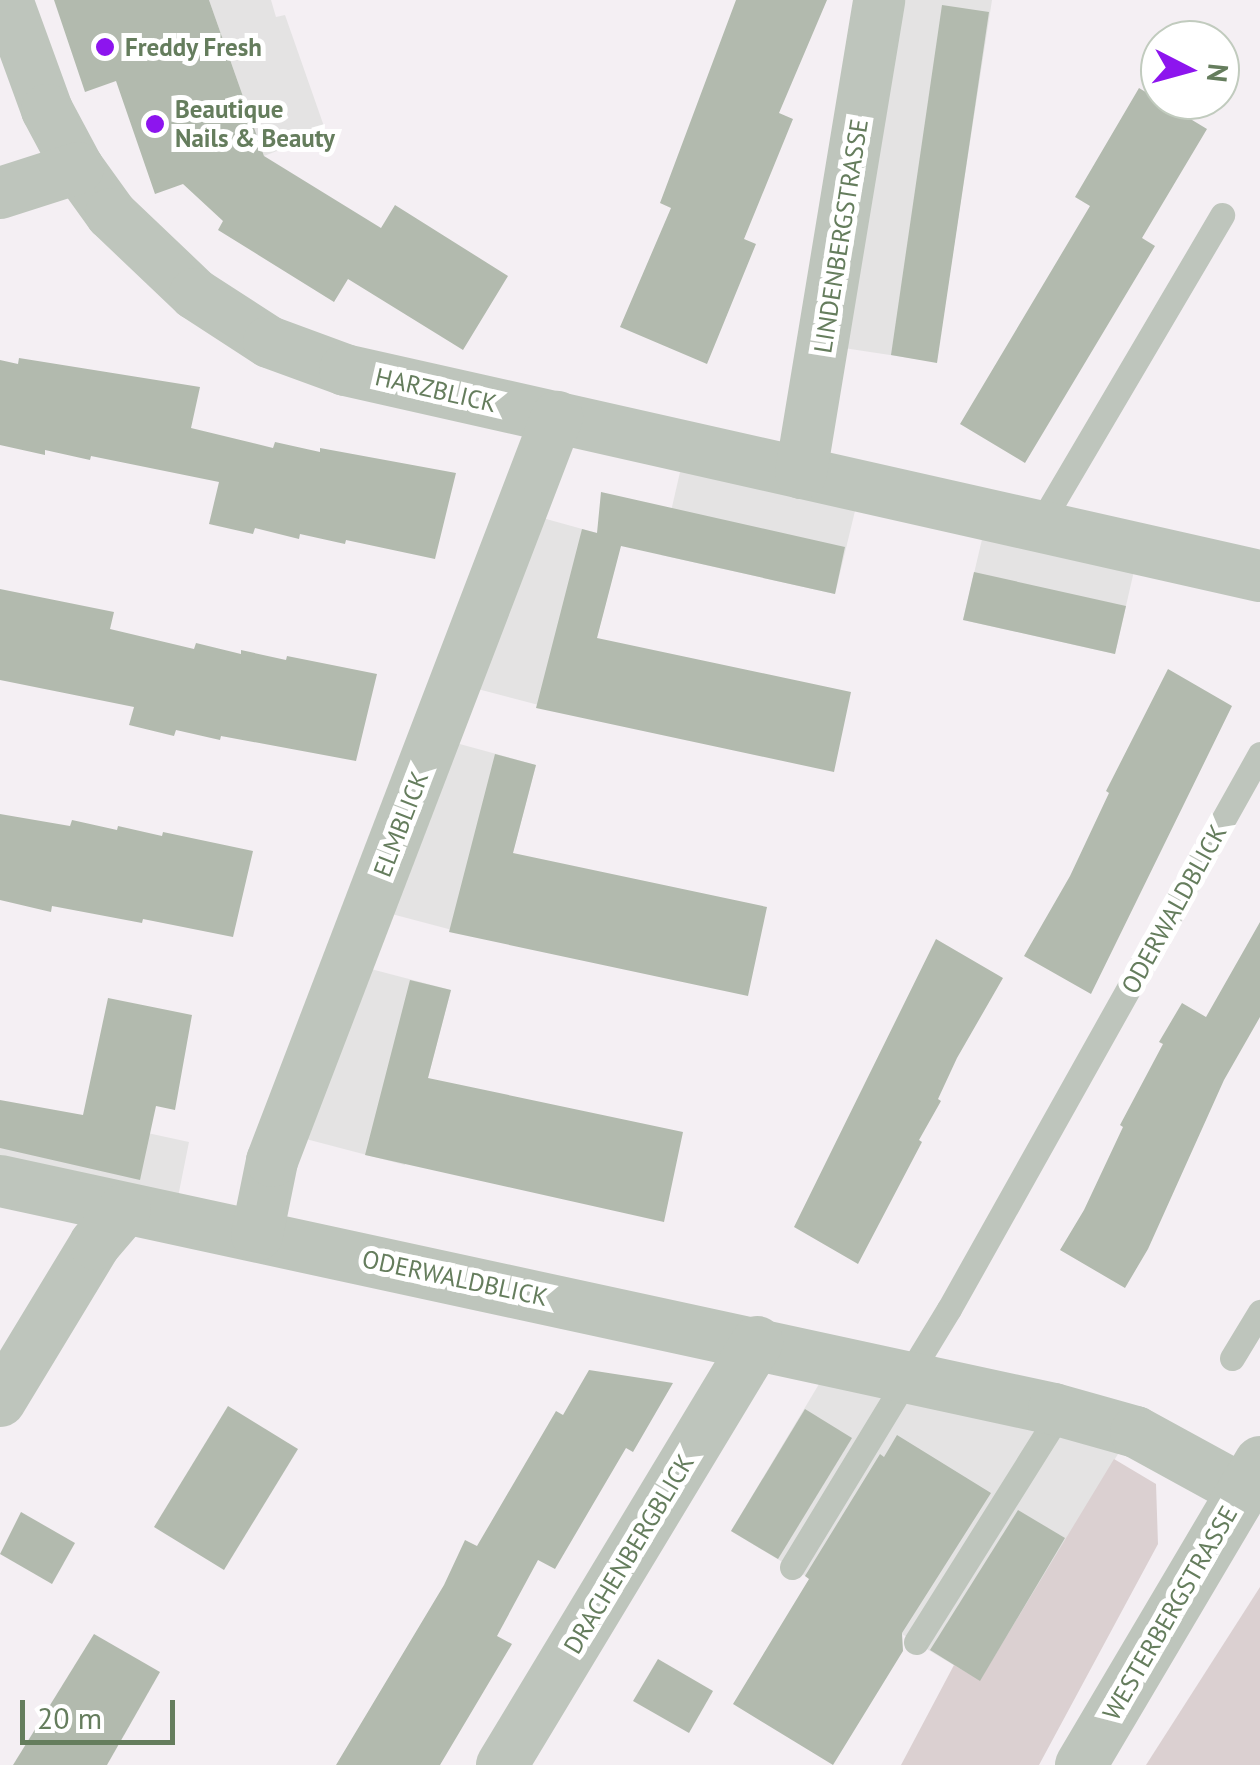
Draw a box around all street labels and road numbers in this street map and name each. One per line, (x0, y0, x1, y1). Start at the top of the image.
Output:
street label: LINDENBERGSTRASSE (808, 117, 874, 355)
street label: HARZBLICK (372, 361, 500, 419)
street label: ELMBLICK (367, 767, 435, 881)
street label: ODERWALDBLICK (1115, 819, 1233, 999)
street label: ODERWALDBLICK (359, 1244, 551, 1312)
street label: DRACHENBERGBLICK (558, 1449, 700, 1659)
street label: WESTERBERGSTRASSE (1096, 1500, 1244, 1726)

